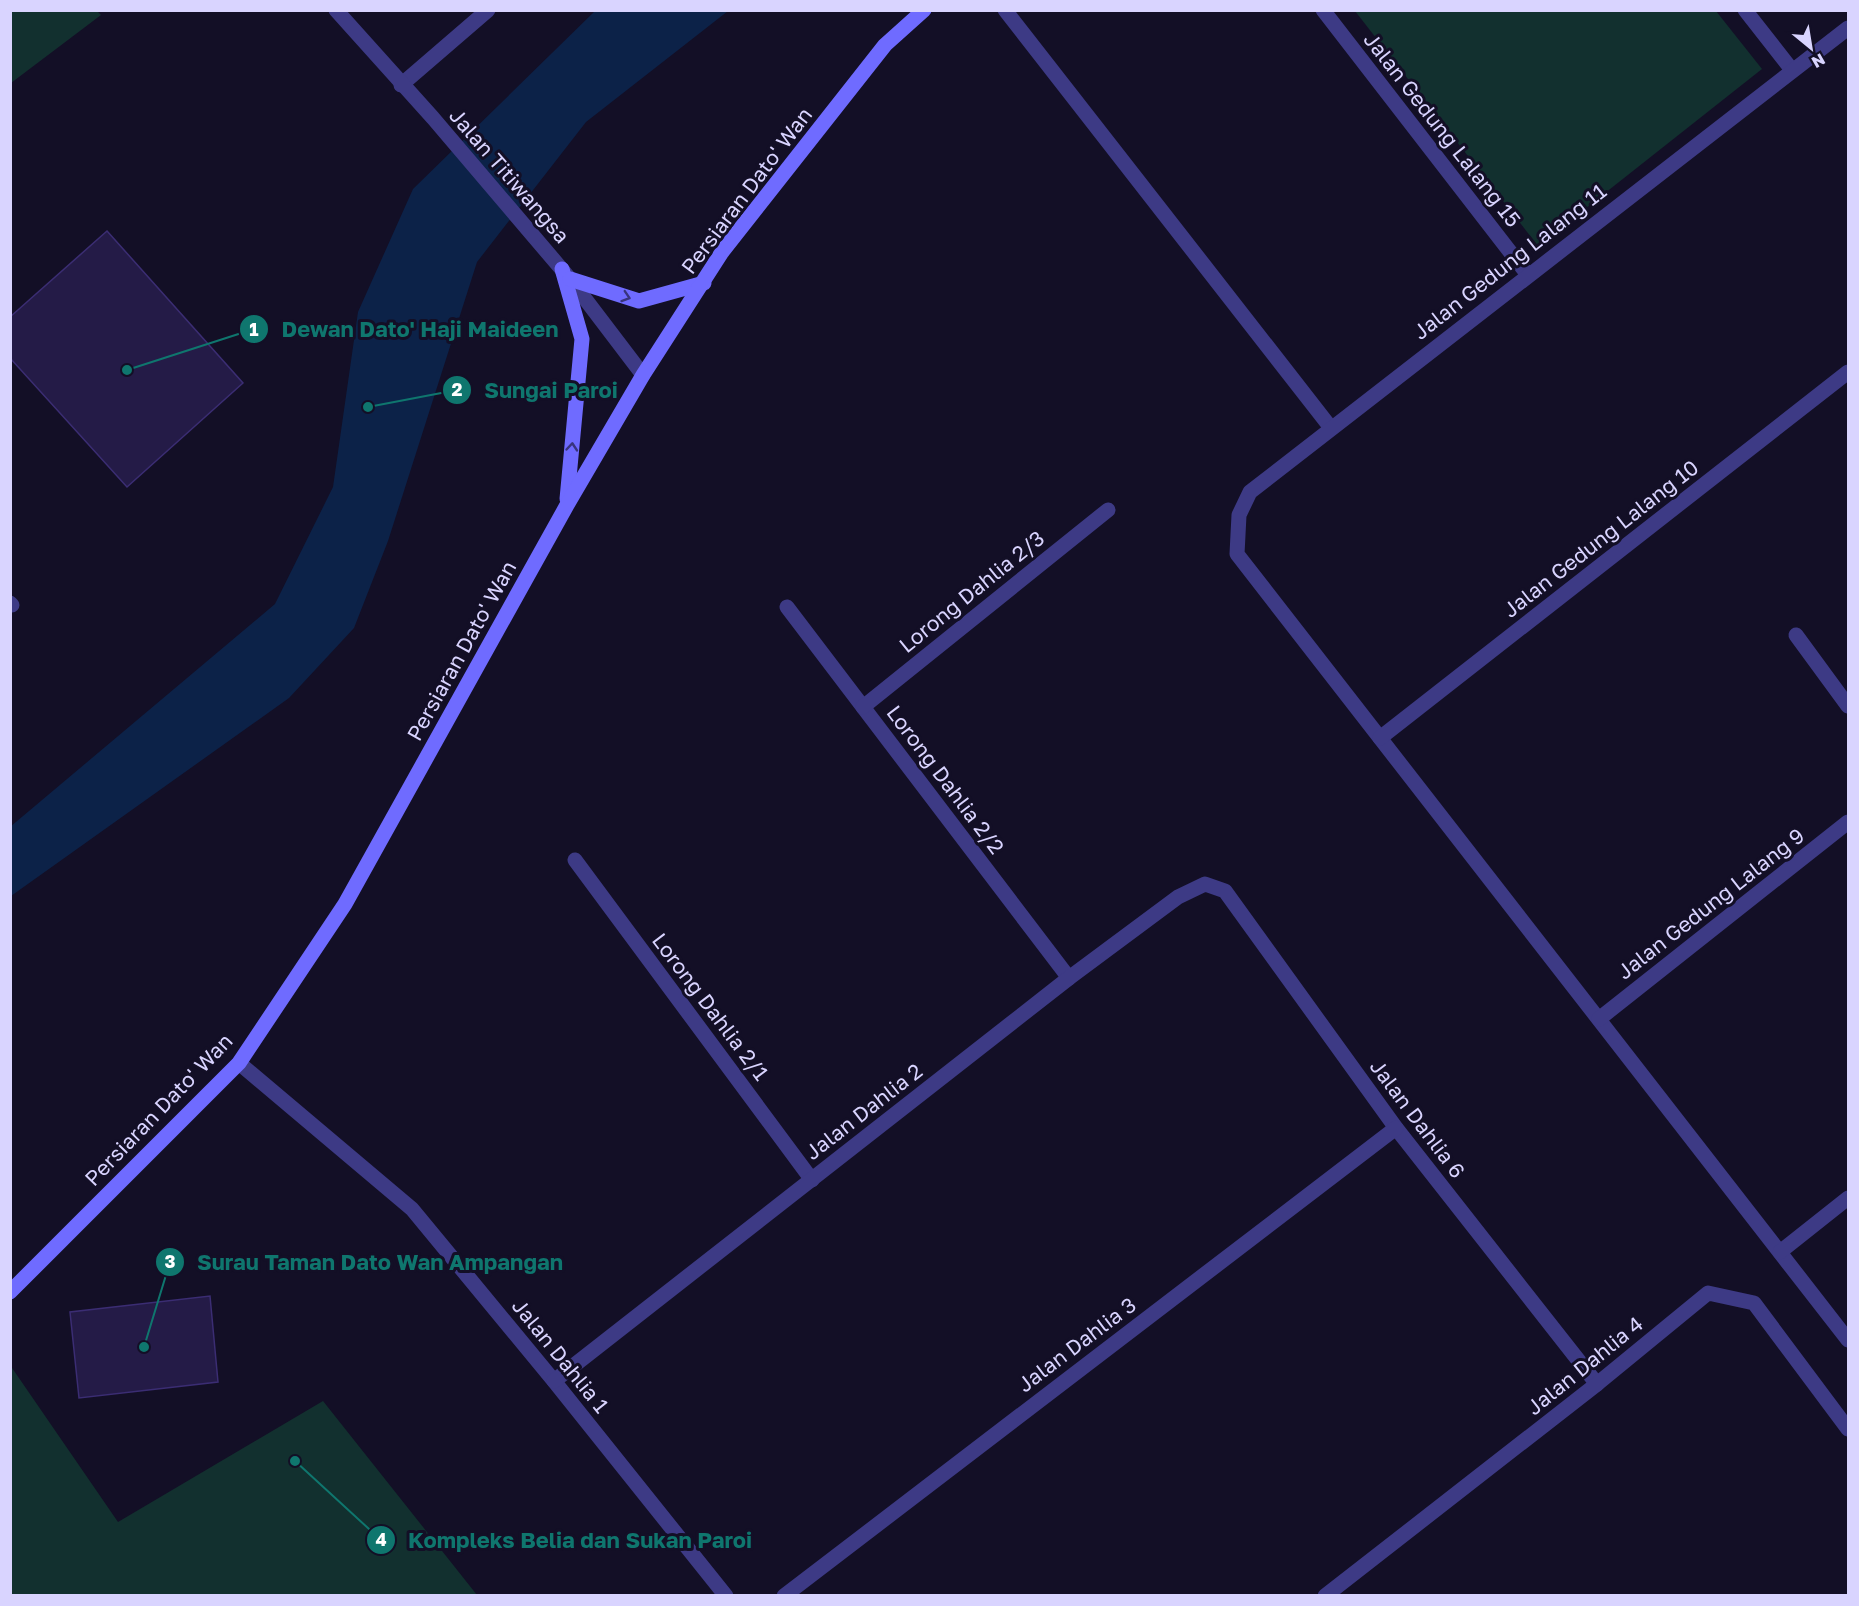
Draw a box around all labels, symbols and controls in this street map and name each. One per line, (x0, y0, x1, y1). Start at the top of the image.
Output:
north arrow (1781, 18, 1841, 78)
street label: Jalan Gedung Lalang 15 (1359, 27, 1527, 232)
text: N (1808, 49, 1829, 73)
street label: Persiaran Dato' Wan (675, 102, 817, 279)
street label: Jalan Titiwangsa (444, 103, 575, 248)
street label: Jalan Gedung Lalang 11 (1408, 178, 1611, 345)
one-way arrow (620, 289, 631, 302)
callout: Dewan Dato' Haji Maideen (239, 309, 570, 349)
text: Dewan Dato' Haji Maideen (281, 315, 559, 342)
text: 1 (249, 318, 259, 340)
callout: Sungai Paroi (442, 370, 630, 410)
text: Sungai Paroi (484, 376, 618, 403)
text: 2 (452, 378, 463, 400)
one-way arrow (565, 442, 578, 451)
street label: Jalan Gedung Lalang 10 (1497, 454, 1703, 623)
street label: Lorong Dahlia 2/3 (893, 525, 1049, 658)
street label: Persiaran Dato' Wan (401, 556, 521, 745)
street label: Lorong Dahlia 2/2 (881, 700, 1010, 859)
street label: Jalan Gedung Lalang 9 (1612, 822, 1809, 984)
street label: Lorong Dahlia 2/1 (647, 928, 775, 1085)
street label: Persiaran Dato' Wan (79, 1028, 238, 1191)
street label: Jalan Dahlia 6 (1365, 1054, 1471, 1183)
street label: Jalan Dahlia 2 (800, 1057, 927, 1165)
callout: Surau Taman Dato Wan Ampangan (155, 1242, 575, 1282)
text: Surau Taman Dato Wan Ampangan (197, 1248, 563, 1275)
text: 3 (165, 1250, 176, 1272)
street label: Jalan Dahlia 3 (1012, 1291, 1141, 1397)
street label: Jalan Dahlia 1 (507, 1293, 615, 1418)
street label: Jalan Dahlia 4 (1521, 1310, 1648, 1420)
callout: Kompleks Belia dan Sukan Paroi (366, 1520, 764, 1560)
text: Kompleks Belia dan Sukan Paroi (408, 1526, 752, 1553)
text: 4 (375, 1528, 387, 1550)

